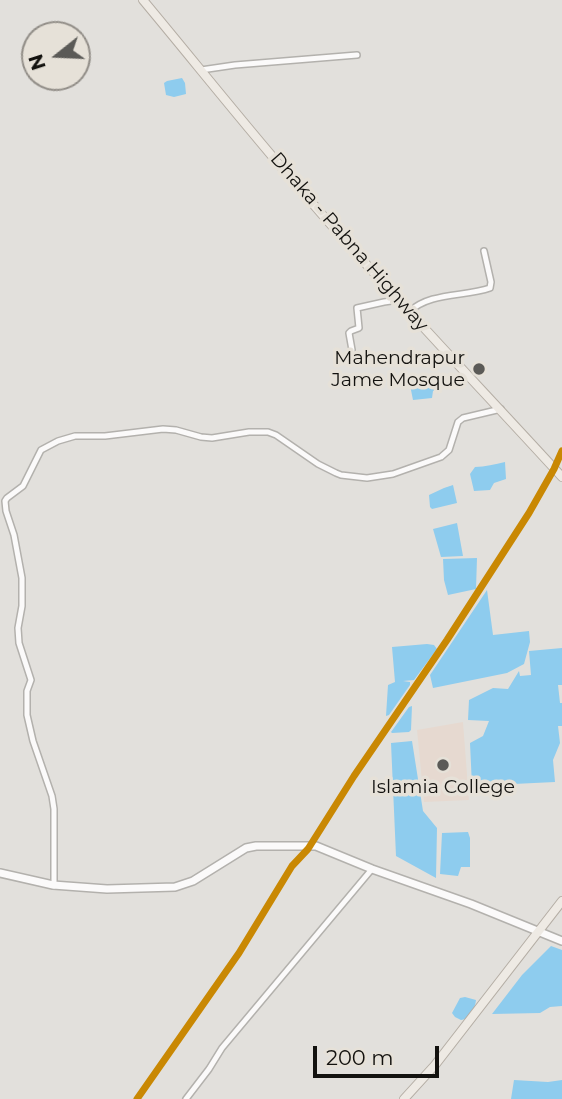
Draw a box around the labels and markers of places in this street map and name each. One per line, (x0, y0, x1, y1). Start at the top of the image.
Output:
place label: Mahendrapur Jame Mosque (331, 347, 465, 391)
marker: Mahendrapur Jame Mosque (471, 361, 487, 377)
marker: Islamia College (435, 757, 451, 773)
place label: Islamia College (371, 776, 515, 798)

